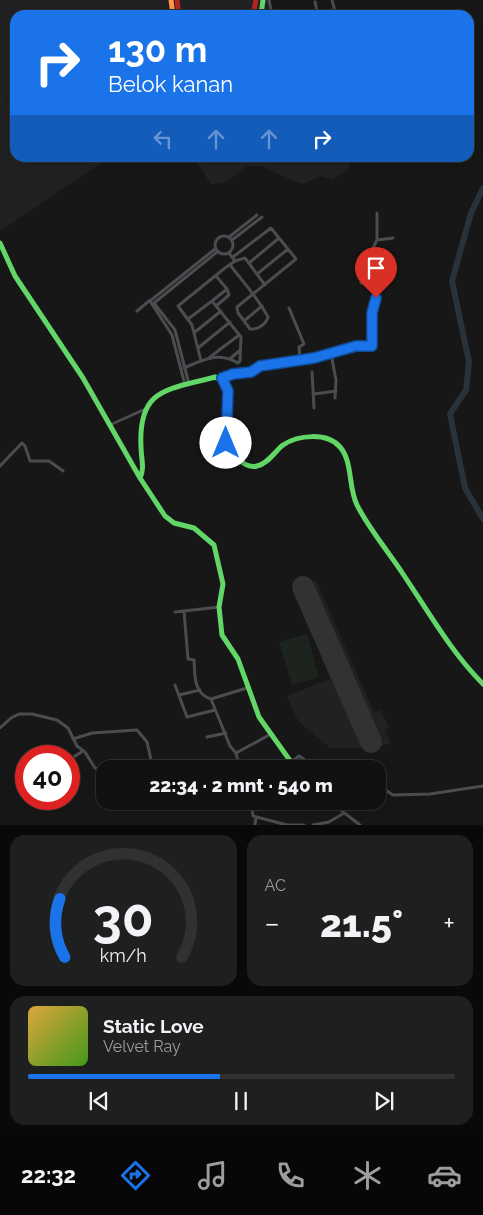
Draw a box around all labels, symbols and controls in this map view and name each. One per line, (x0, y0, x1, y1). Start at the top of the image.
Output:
text: 130 m (108, 29, 207, 70)
icon: right (25, 30, 90, 95)
text: Belok kanan (108, 71, 233, 97)
icon: left (149, 125, 177, 153)
icon: ahead (202, 125, 230, 153)
icon: ahead (255, 125, 283, 153)
icon: right (308, 125, 336, 153)
pin (355, 247, 397, 298)
icon: arrive (362, 254, 390, 282)
position arrow (199, 416, 251, 468)
speed limit sign: 40 (15, 745, 80, 810)
text: 22:34 · 2 mnt · 540 m (149, 774, 333, 796)
text: AC (265, 876, 286, 895)
text: 30 (93, 887, 154, 948)
text: 21.5° (320, 901, 403, 946)
text: − (265, 907, 280, 940)
text: + (443, 907, 455, 940)
text: km/h (100, 945, 147, 966)
text: Static Love (103, 1015, 204, 1037)
text: Velvet Ray (103, 1037, 181, 1056)
icon: previous (85, 1087, 113, 1115)
icon: pause (227, 1087, 255, 1115)
icon: next (370, 1087, 398, 1115)
icon: directions (118, 1158, 153, 1193)
icon: music (195, 1158, 230, 1193)
icon: phone (273, 1158, 308, 1193)
icon: climate (350, 1158, 385, 1193)
icon: car (427, 1158, 462, 1193)
text: 22:32 (21, 1162, 76, 1188)

